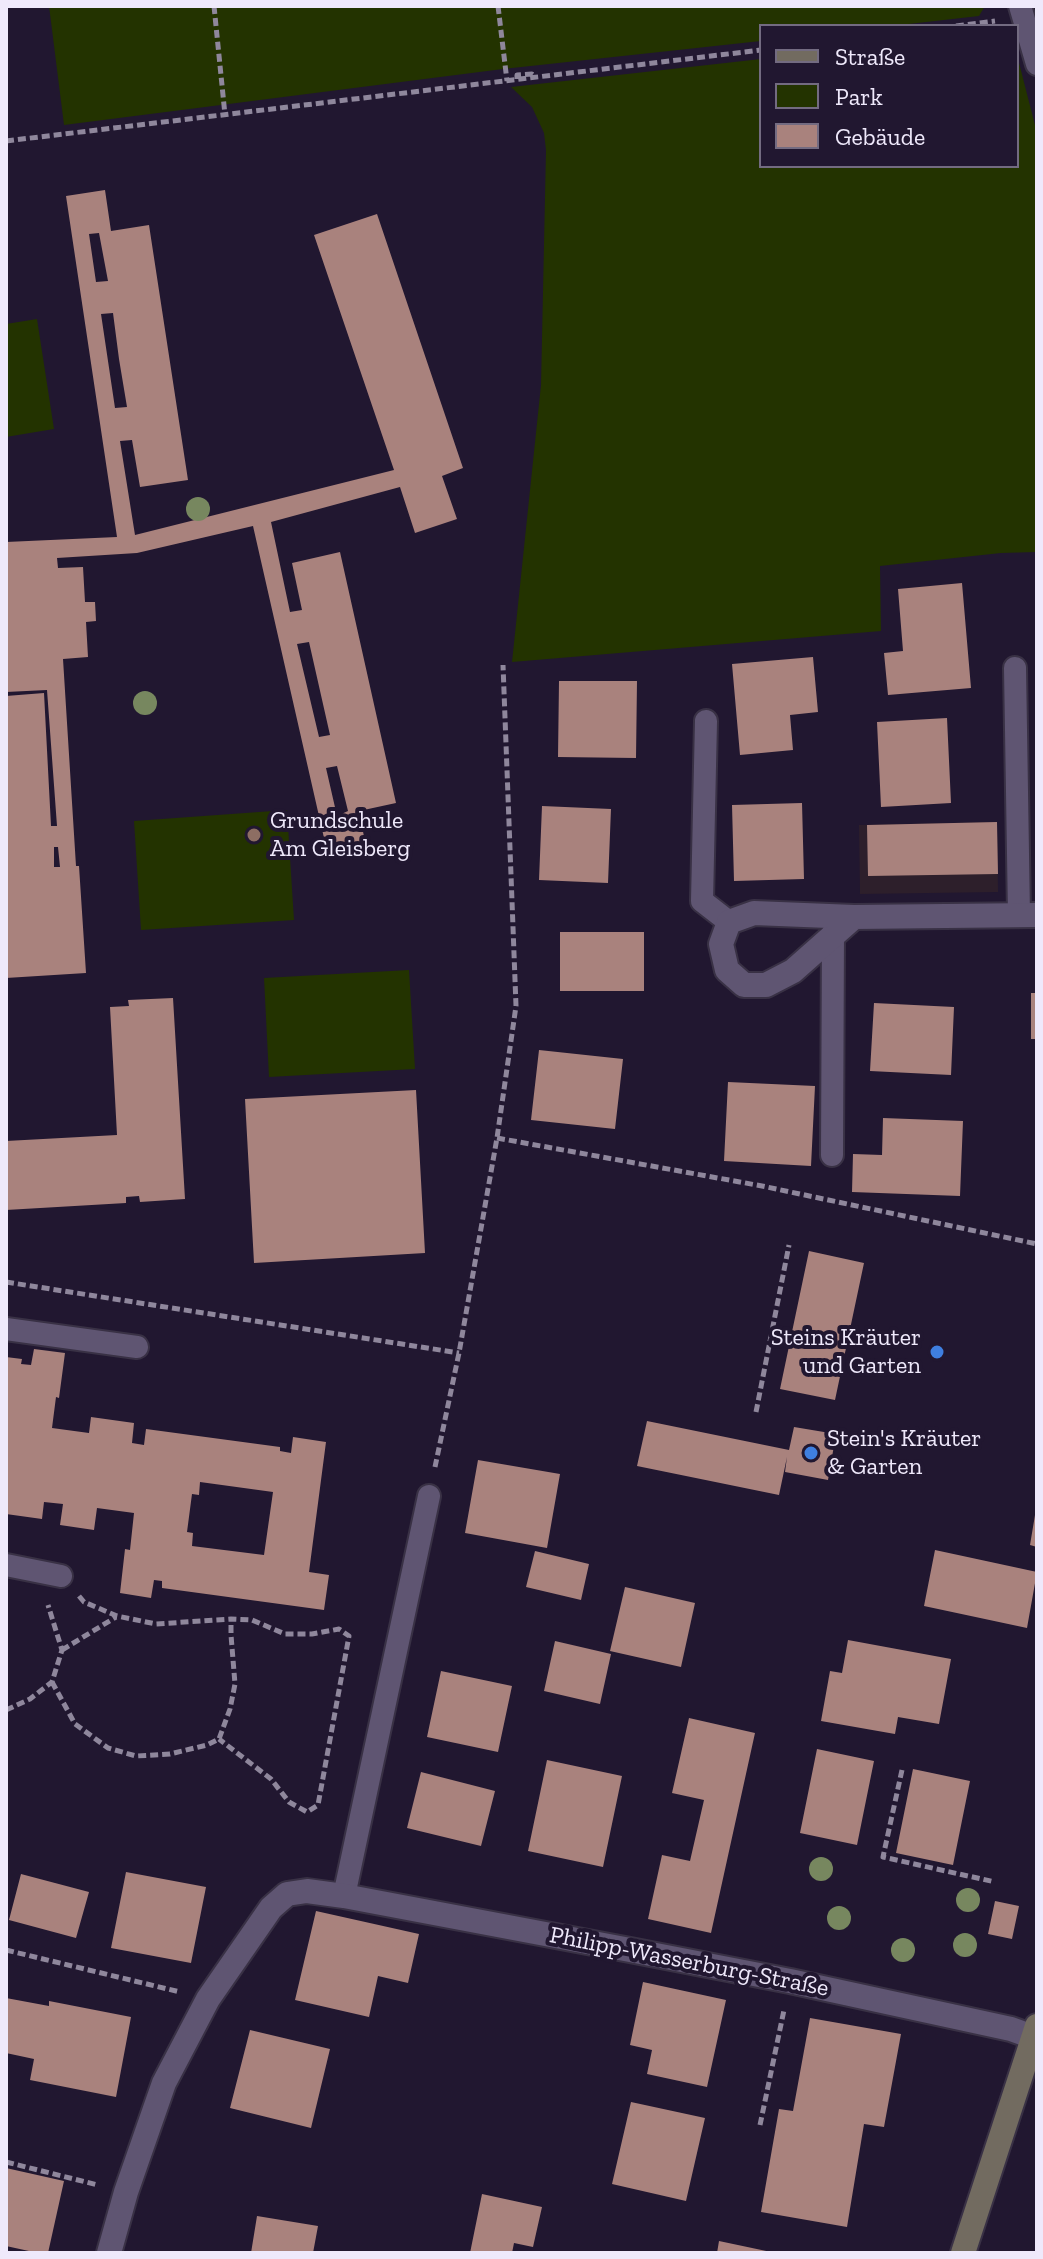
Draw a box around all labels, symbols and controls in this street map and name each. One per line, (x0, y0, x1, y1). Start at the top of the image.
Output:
legend (759, 24, 1019, 168)
text: Straße (835, 42, 905, 71)
text: Park (835, 82, 883, 111)
text: Gebäude (835, 122, 925, 151)
place label: Grundschule Am Gleisberg (270, 807, 411, 863)
marker: Grundschule Am Gleisberg (245, 826, 263, 844)
place label: Steins Kräuter und Garten (771, 1324, 921, 1380)
marker: Steins Kräuter und Garten (928, 1343, 946, 1361)
place label: Stein's Kräuter & Garten (827, 1425, 981, 1481)
marker: Stein's Kräuter & Garten (802, 1444, 820, 1462)
street label: Philipp-Wasserburg-Straße (547, 1921, 831, 2003)

